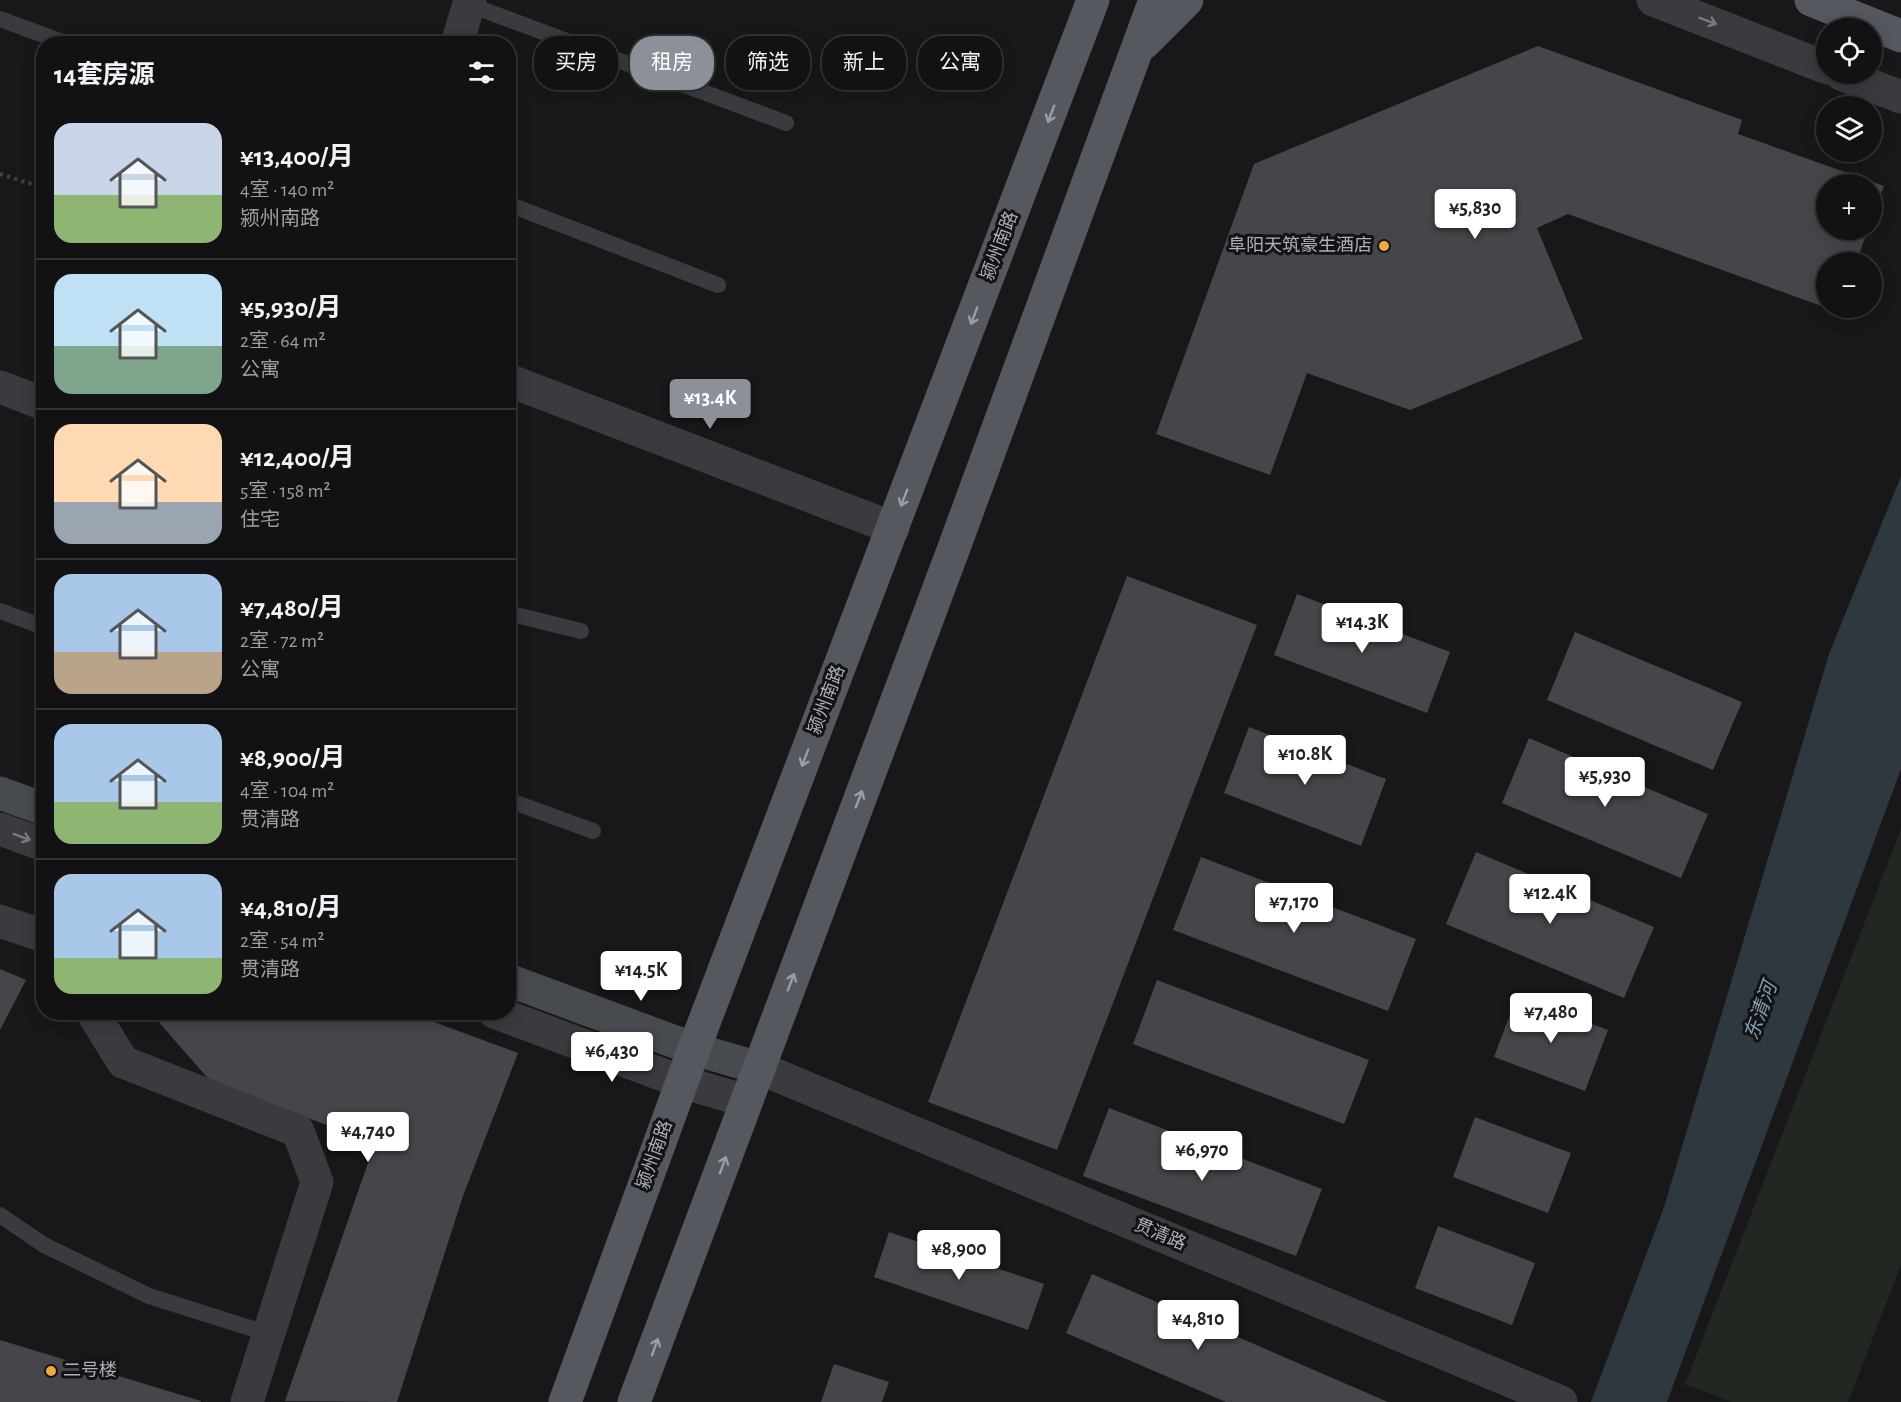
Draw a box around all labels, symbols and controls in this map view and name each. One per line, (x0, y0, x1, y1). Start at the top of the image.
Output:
one-way arrow (1698, 17, 1716, 28)
map controls (1816, 18, 1882, 318)
button: locate (1816, 18, 1882, 84)
chip: 买房 (534, 36, 618, 90)
chip: 租房 (630, 36, 714, 90)
chip: 筛选 (726, 36, 810, 90)
chip: 新上 (822, 36, 906, 90)
chip: 公寓 (918, 36, 1002, 90)
icon: filters (465, 56, 498, 89)
text: 14套房源 (54, 62, 154, 88)
button: layers (1816, 96, 1882, 162)
one-way arrow (1044, 104, 1055, 123)
text: ¥13,400/月 (240, 144, 354, 170)
icon: home (102, 147, 174, 219)
button: + (1816, 174, 1882, 240)
text: 4室 · 140 m² (240, 180, 334, 200)
pin: ¥5,830 (1426, 189, 1524, 240)
text: ¥5,830 (1449, 198, 1501, 218)
street label: 颍州南路 (977, 208, 1021, 283)
text: 颍州南路 (240, 209, 320, 229)
place label: 阜阳天筑豪生酒店 (1228, 235, 1372, 255)
marker: 阜阳天筑豪生酒店 (1377, 239, 1391, 253)
button: − (1816, 252, 1882, 318)
text: ¥5,930/月 (240, 295, 342, 321)
icon: home (102, 298, 174, 370)
one-way arrow (967, 306, 978, 324)
text: 2室 · 64 m² (240, 331, 326, 351)
text: 公寓 (240, 360, 280, 380)
pin: ¥13.4K (661, 379, 759, 430)
text: ¥13.4K (684, 388, 736, 408)
text: ¥12,400/月 (240, 445, 355, 471)
icon: home (102, 448, 174, 520)
text: 5室 · 158 m² (240, 481, 331, 501)
one-way arrow (898, 488, 909, 507)
text: 住宅 (240, 510, 280, 530)
text: ¥7,480/月 (240, 595, 344, 621)
icon: home (102, 598, 174, 670)
pin: ¥14.3K (1313, 603, 1411, 654)
text: ¥14.3K (1336, 612, 1388, 632)
text: 2室 · 72 m² (240, 631, 324, 651)
text: 公寓 (240, 660, 280, 680)
street label: 颍州南路 (804, 662, 848, 737)
pin: ¥10.8K (1256, 735, 1354, 786)
text: ¥10.8K (1278, 744, 1332, 764)
text: ¥8,900/月 (240, 745, 345, 771)
icon: home (102, 748, 174, 820)
one-way arrow (798, 749, 809, 767)
pin: ¥5,930 (1556, 757, 1654, 808)
text: ¥5,930 (1579, 766, 1631, 786)
text: 4室 · 104 m² (240, 781, 334, 801)
one-way arrow (855, 790, 866, 809)
text: 贯清路 (240, 810, 300, 830)
one-way arrow (12, 832, 31, 843)
pin: ¥12.4K (1501, 874, 1599, 925)
pin: ¥7,170 (1245, 883, 1343, 934)
text: ¥12.4K (1523, 883, 1577, 903)
text: ¥7,170 (1269, 892, 1319, 912)
text: ¥4,810/月 (240, 895, 342, 921)
icon: home (102, 898, 174, 970)
text: 2室 · 54 m² (240, 931, 325, 951)
pin: ¥14.5K (592, 951, 690, 1002)
text: 贯清路 (240, 960, 300, 980)
text: ¥14.5K (615, 960, 667, 980)
one-way arrow (786, 973, 797, 992)
water label: 东清河 (1740, 975, 1782, 1043)
pin: ¥7,480 (1502, 993, 1600, 1044)
text: ¥7,480 (1524, 1002, 1578, 1022)
pin: ¥6,430 (563, 1032, 661, 1083)
text: ¥6,430 (585, 1041, 639, 1061)
pin: ¥4,740 (319, 1112, 417, 1163)
street label: 颍州南路 (632, 1117, 676, 1192)
text: ¥4,740 (341, 1121, 395, 1141)
pin: ¥6,970 (1153, 1131, 1251, 1182)
text: ¥6,970 (1175, 1140, 1229, 1160)
one-way arrow (718, 1156, 729, 1174)
street label: 贯清路 (1132, 1214, 1189, 1254)
pin: ¥8,900 (910, 1230, 1008, 1281)
text: ¥8,900 (931, 1239, 987, 1259)
pin: ¥4,810 (1149, 1300, 1247, 1351)
text: ¥4,810 (1172, 1309, 1224, 1329)
one-way arrow (650, 1338, 661, 1357)
place label: 二号楼 (63, 1360, 117, 1380)
marker: 二号楼 (44, 1364, 58, 1378)

